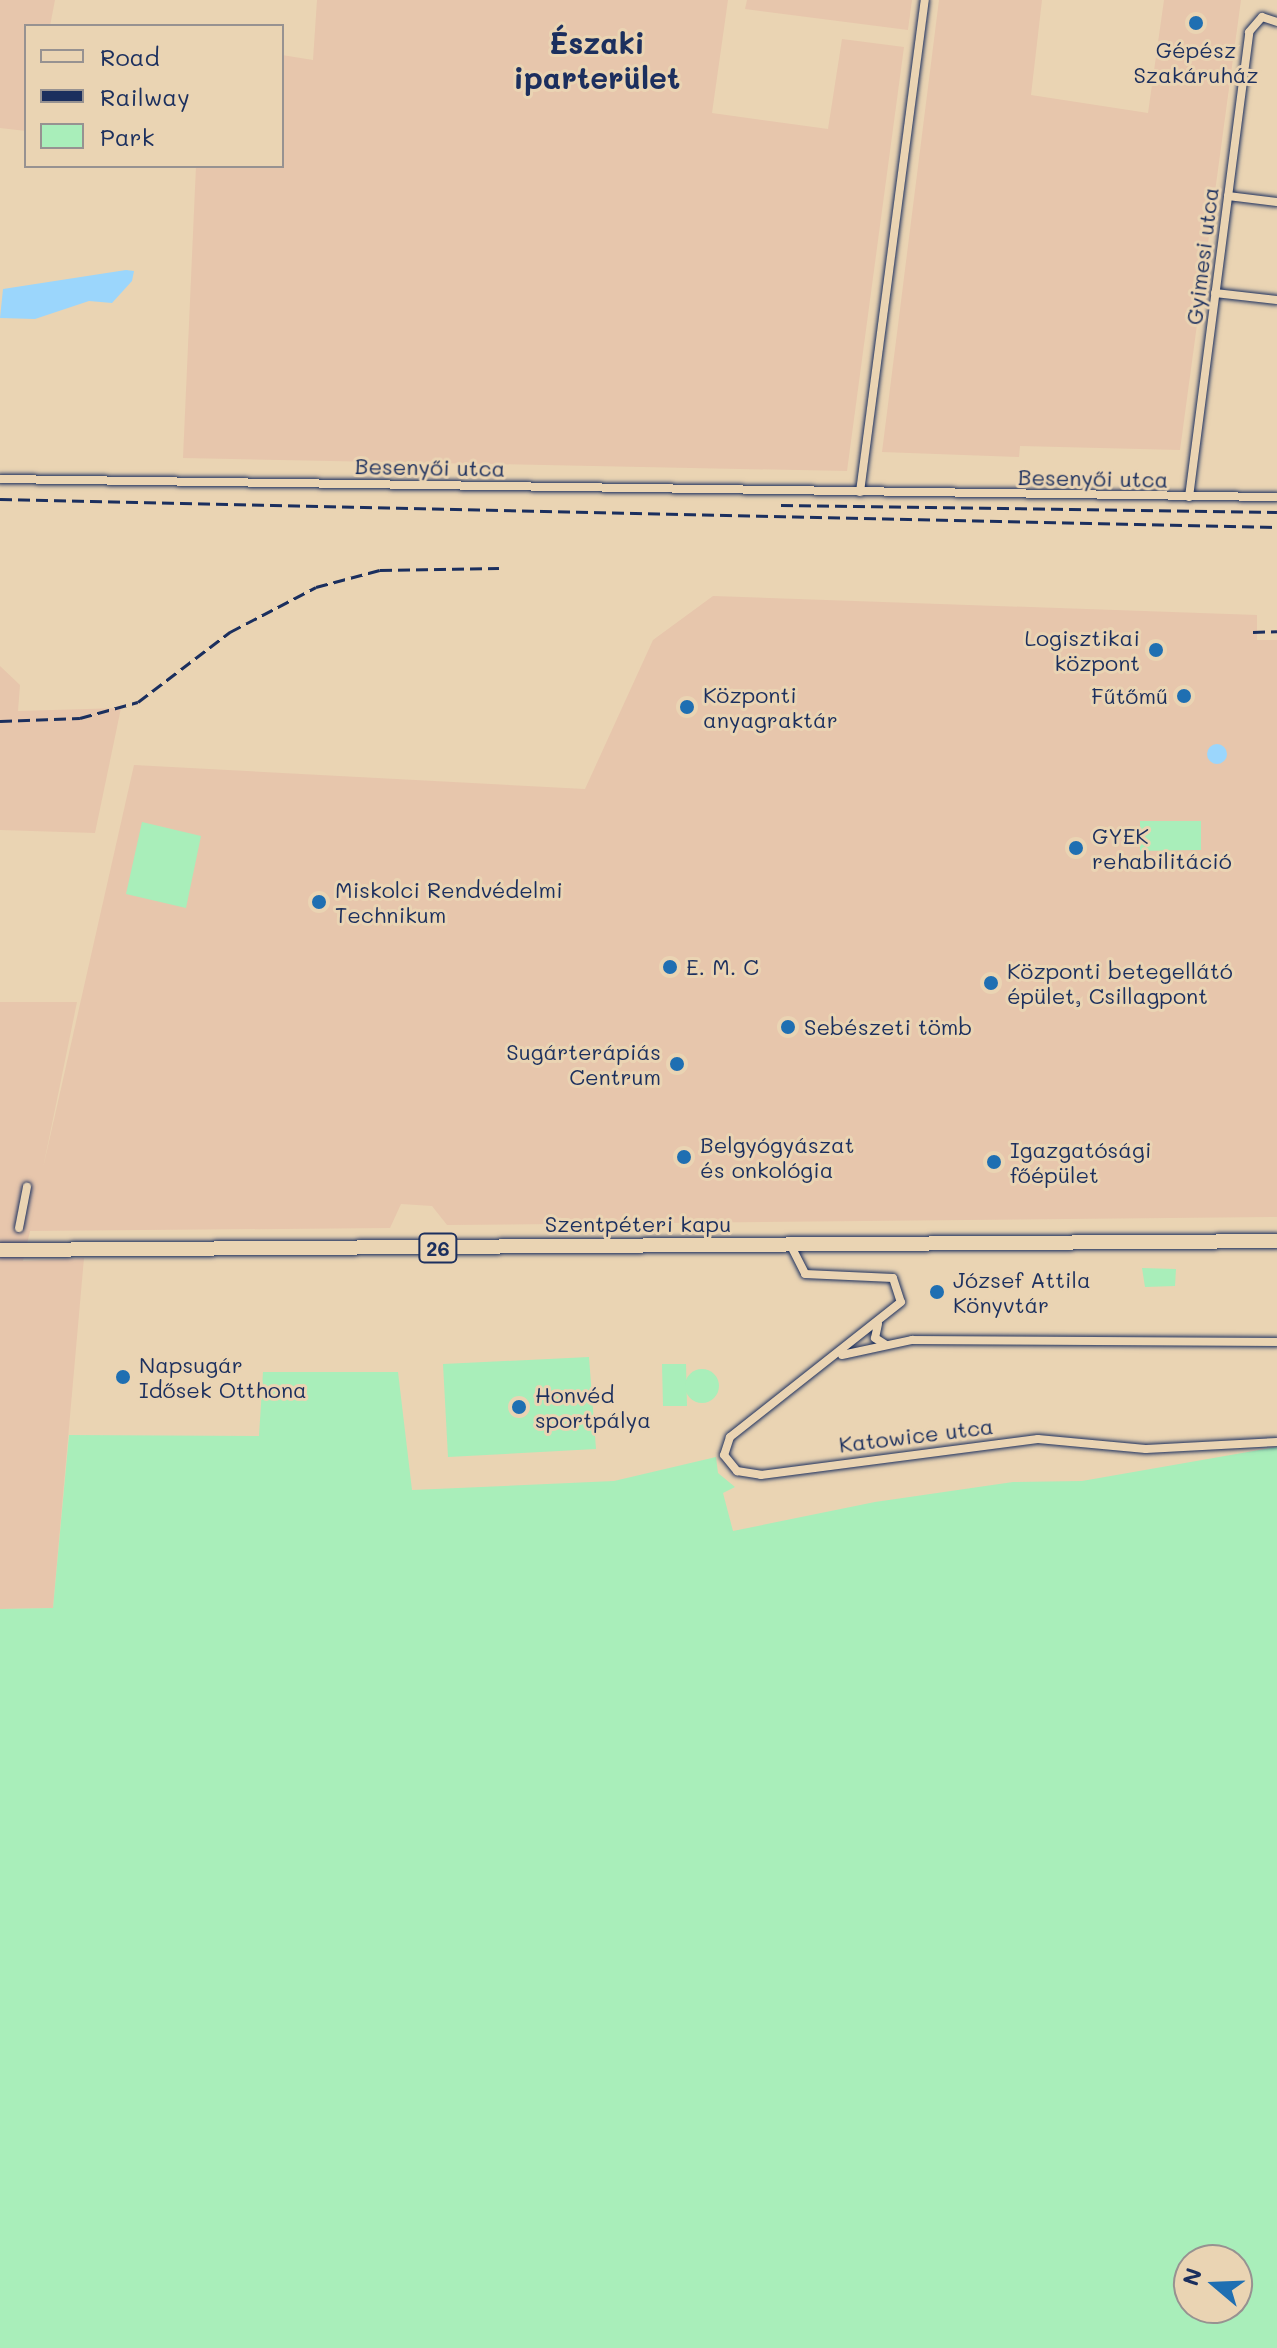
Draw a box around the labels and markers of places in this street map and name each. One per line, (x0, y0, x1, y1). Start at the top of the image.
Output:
marker: Gépész Szakáruház (1187, 14, 1205, 32)
place label: Gépész Szakáruház (1133, 36, 1259, 88)
place label: Logisztikai központ (1024, 624, 1140, 676)
marker: Logisztikai központ (1147, 641, 1165, 659)
place label: Központi anyagraktár (703, 681, 838, 732)
place label: Fűtőmű (1091, 683, 1168, 709)
marker: Fűtőmű (1175, 687, 1193, 705)
marker: Központi anyagraktár (678, 698, 696, 716)
place label: GYEK rehabilitáció (1092, 822, 1232, 874)
marker: GYEK rehabilitáció (1067, 839, 1085, 857)
place label: Miskolci Rendvédelmi Technikum (335, 876, 563, 928)
marker: Miskolci Rendvédelmi Technikum (310, 893, 328, 911)
place label: E. M. C (686, 954, 759, 980)
place label: Központi betegellátó épület, Csillagpont (1007, 957, 1233, 1008)
marker: E. M. C (661, 958, 679, 976)
marker: Központi betegellátó épület, Csillagpont (982, 974, 1000, 992)
place label: Sebészeti tömb (804, 1014, 972, 1040)
marker: Sebészeti tömb (779, 1018, 797, 1036)
place label: Sugárterápiás Centrum (506, 1038, 661, 1090)
marker: Sugárterápiás Centrum (668, 1055, 686, 1073)
place label: Belgyógyászat és onkológia (700, 1131, 854, 1182)
place label: Igazgatósági főépület (1010, 1136, 1151, 1188)
marker: Belgyógyászat és onkológia (675, 1148, 693, 1166)
marker: Igazgatósági főépület (985, 1153, 1003, 1171)
place label: József Attila Könyvtár (953, 1266, 1091, 1318)
marker: József Attila Könyvtár (928, 1283, 946, 1301)
place label: Napsugár Idősek Otthona (139, 1351, 307, 1402)
marker: Napsugár Idősek Otthona (114, 1368, 132, 1386)
place label: Honvéd sportpálya (535, 1381, 651, 1432)
marker: Honvéd sportpálya (510, 1398, 528, 1416)

